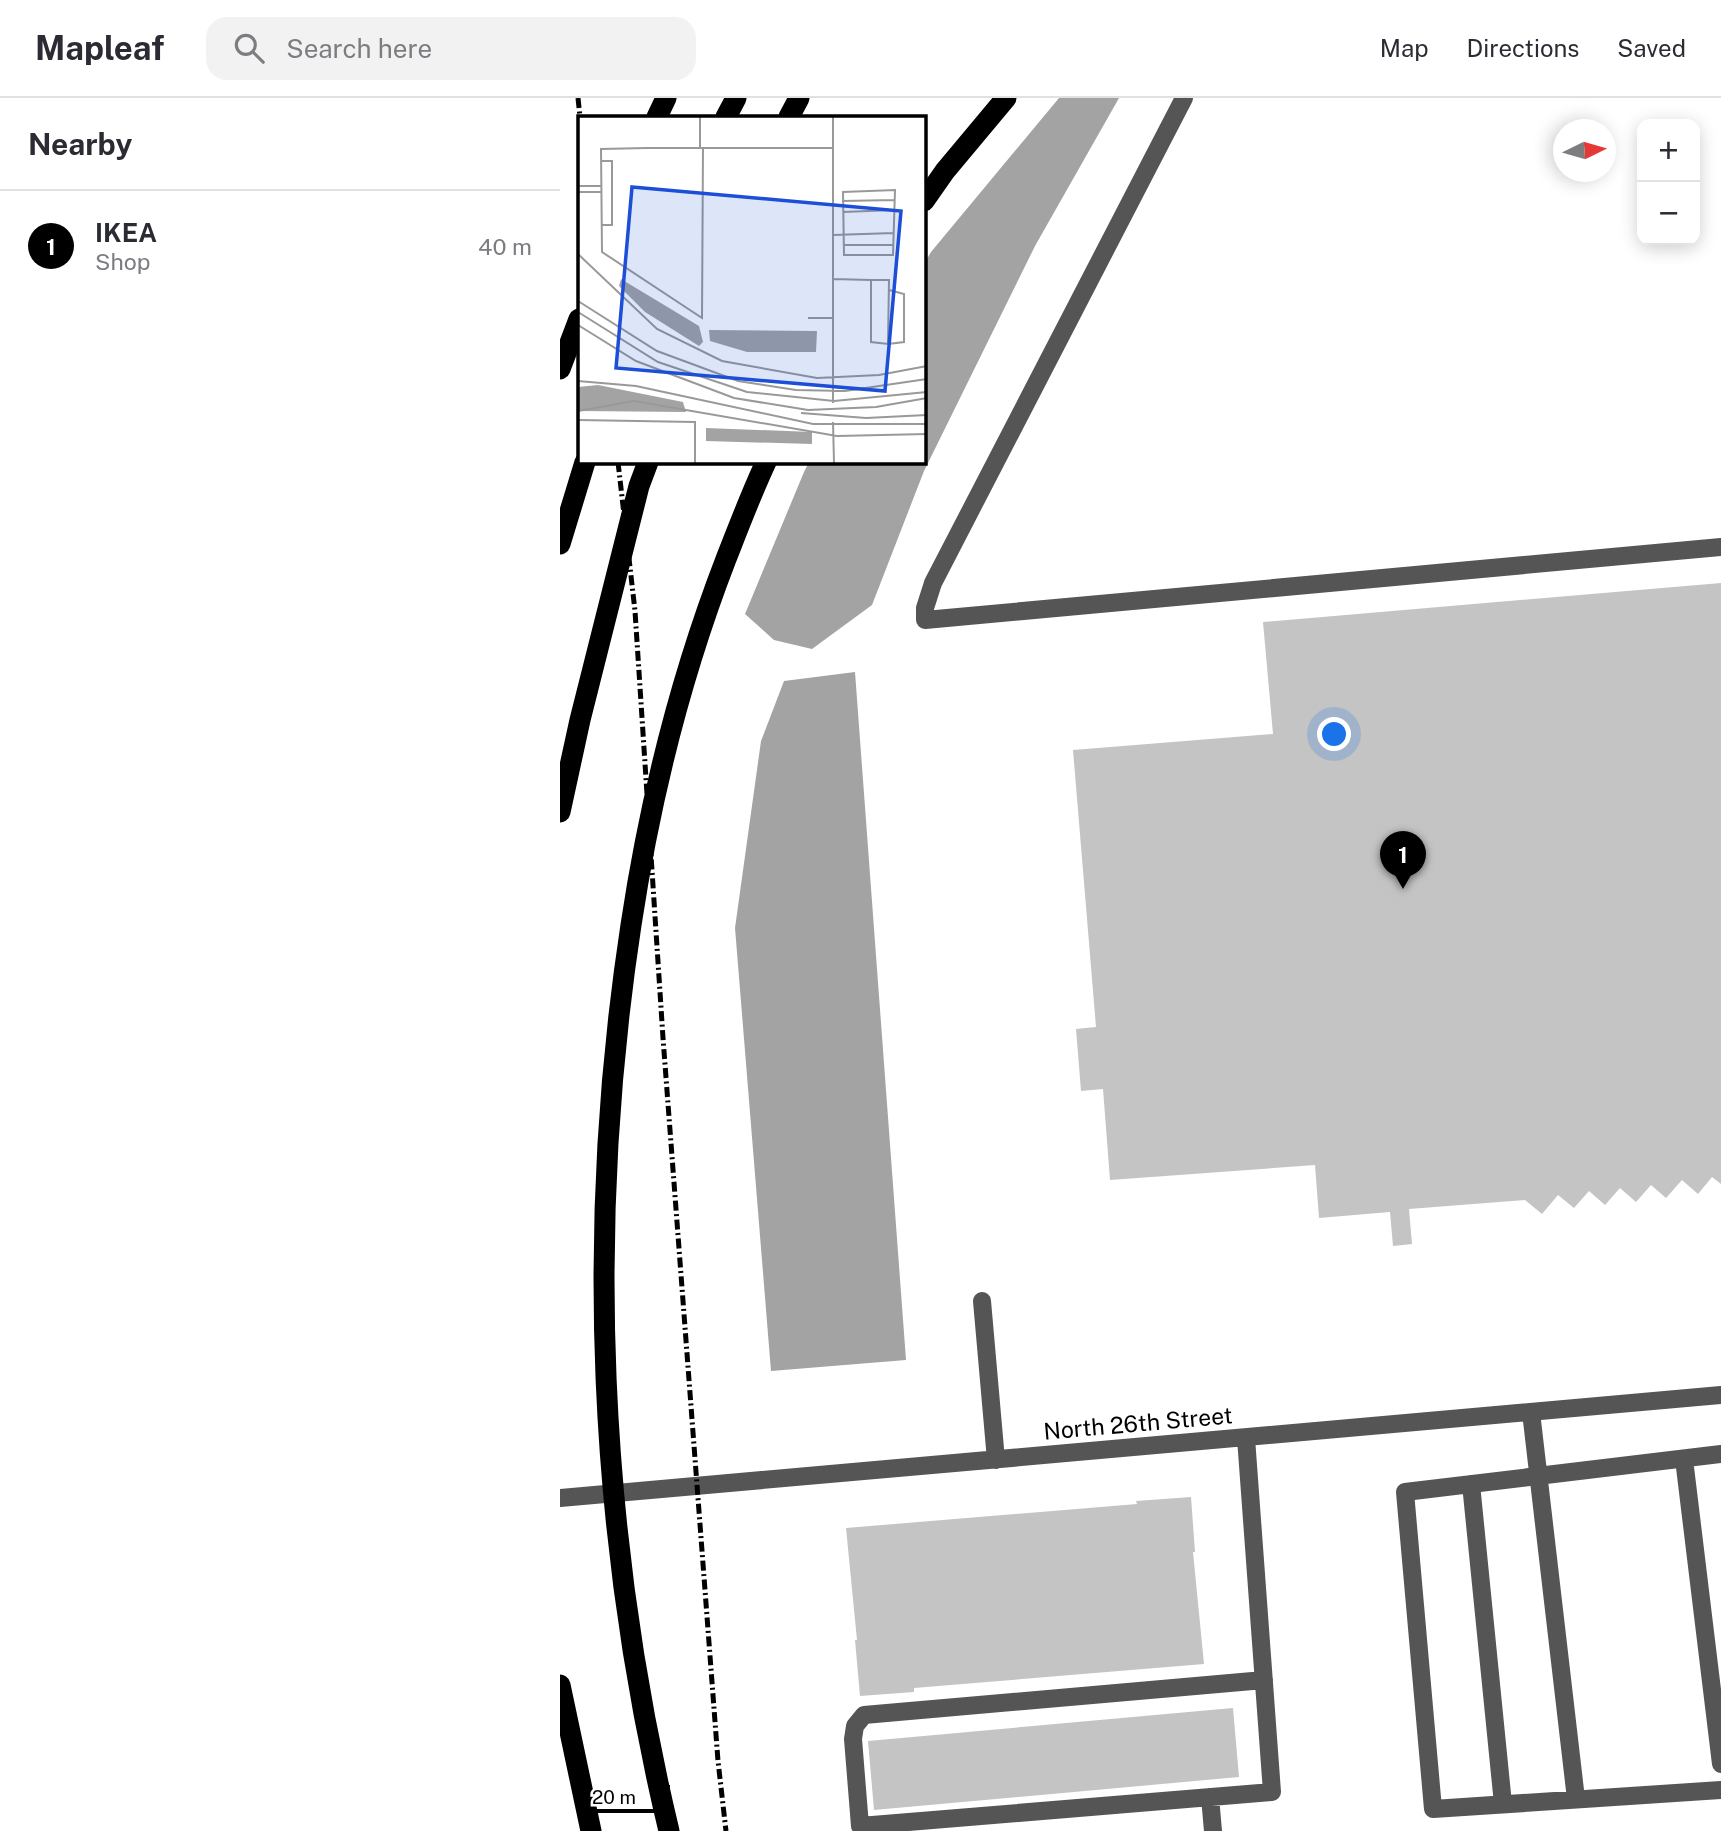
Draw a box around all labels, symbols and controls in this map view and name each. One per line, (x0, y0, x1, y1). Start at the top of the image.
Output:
search box (206, 17, 696, 80)
text: Mapleaf (35, 29, 164, 67)
icon: search (230, 29, 268, 67)
text: Search here (286, 33, 432, 64)
text: Map (1380, 34, 1429, 62)
text: Directions (1467, 34, 1579, 62)
text: Saved (1617, 34, 1686, 62)
inset map (578, 116, 926, 464)
north arrow (1553, 119, 1616, 182)
map controls (1637, 119, 1700, 245)
button: + (1637, 119, 1700, 182)
text: Nearby (28, 126, 132, 162)
button: − (1637, 182, 1700, 245)
text: IKEA (95, 217, 157, 248)
text: 1 (46, 233, 56, 260)
text: 40 m (478, 233, 532, 260)
text: Shop (95, 248, 150, 275)
your location (1317, 717, 1351, 751)
pin: 1 (1380, 831, 1426, 889)
street label: North 26th Street (1042, 1401, 1234, 1445)
scale bar (581, 1782, 670, 1814)
text: 20 m (592, 1786, 636, 1808)

